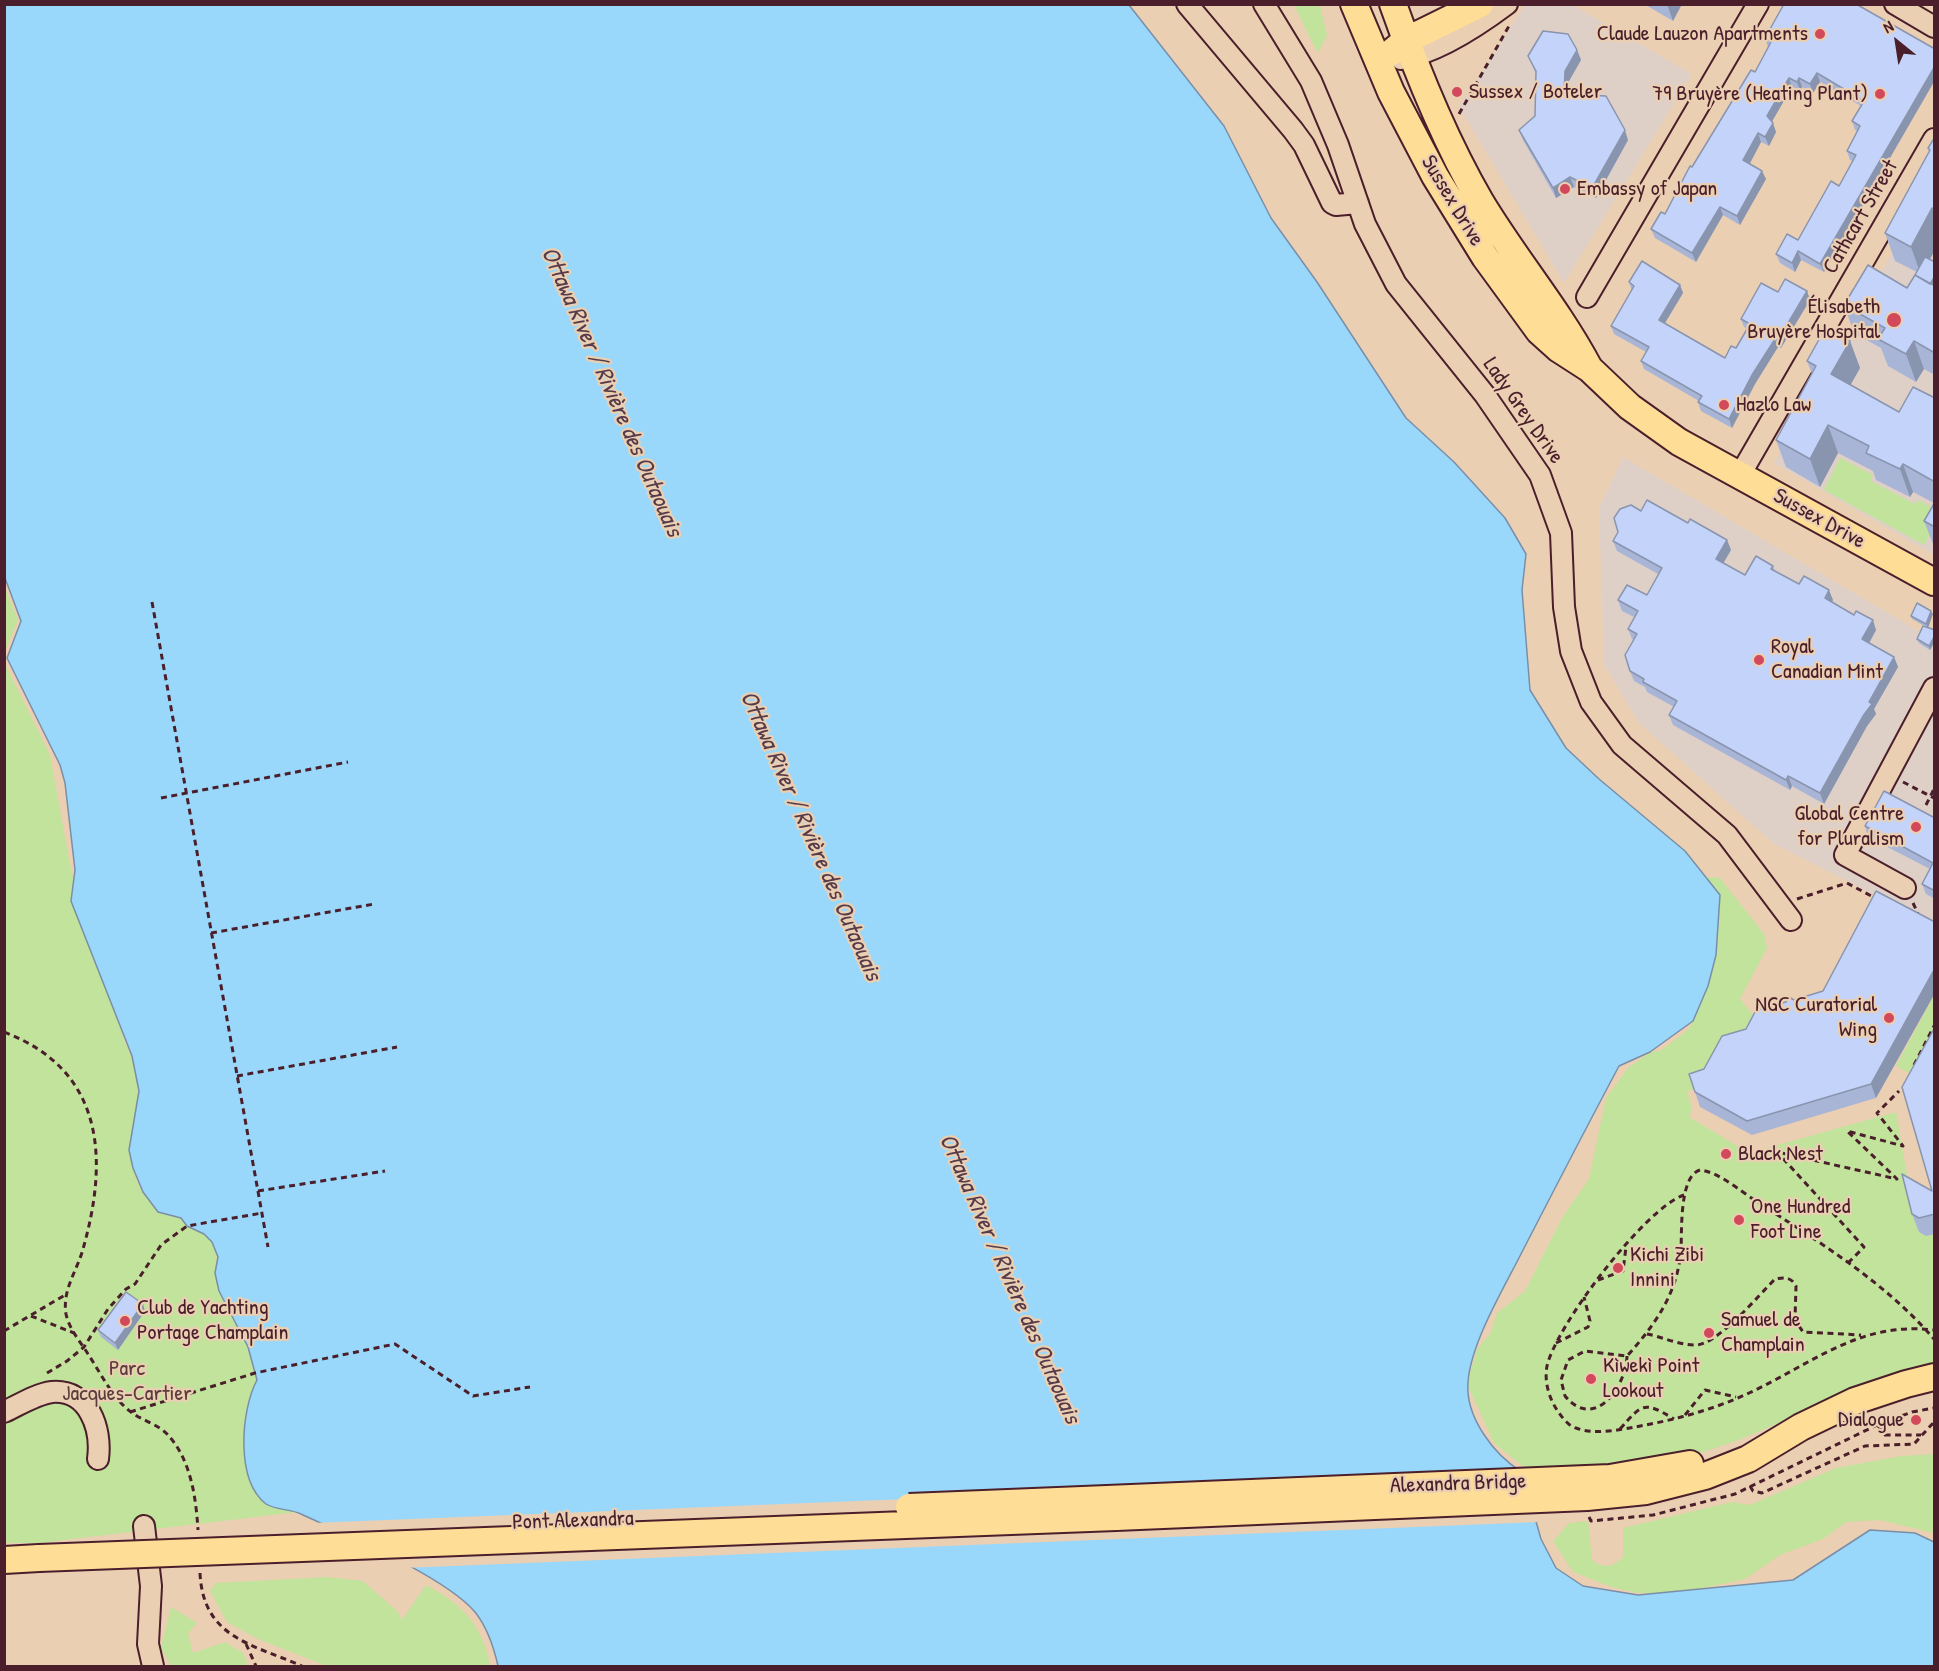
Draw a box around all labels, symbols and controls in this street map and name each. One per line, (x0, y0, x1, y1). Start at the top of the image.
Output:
north arrow (1867, 12, 1927, 72)
text: N (1879, 15, 1897, 38)
place label: Claude Lauzon Apartments (1597, 21, 1808, 47)
marker: Claude Lauzon Apartments (1813, 27, 1827, 41)
place label: Sussex / Boteler (1469, 79, 1602, 105)
place label: 79 Bruyère (Heating Plant) (1652, 81, 1868, 107)
marker: Sussex / Boteler (1450, 85, 1464, 99)
marker: 79 Bruyère (Heating Plant) (1873, 87, 1887, 101)
street label: Sussex Drive (1415, 151, 1489, 251)
street label: Cathcart Street (1818, 155, 1904, 279)
place label: Embassy of Japan (1577, 176, 1717, 202)
marker: Embassy of Japan (1558, 182, 1572, 196)
water label: Ottawa River / Rivière des Outaouais (534, 243, 688, 541)
place label: Élisabeth Bruyère Hospital (1747, 294, 1880, 346)
marker: Élisabeth Bruyère Hospital (1885, 311, 1903, 329)
street label: Lady Grey Drive (1477, 353, 1569, 469)
place label: Hazlo Law (1736, 392, 1811, 418)
marker: Hazlo Law (1717, 398, 1731, 412)
street label: Sussex Drive (1768, 483, 1870, 555)
place label: Royal Canadian Mint (1771, 634, 1883, 686)
marker: Royal Canadian Mint (1752, 653, 1766, 667)
water label: Ottawa River / Rivière des Outaouais (733, 687, 887, 985)
place label: Global Centre for Pluralism (1795, 801, 1904, 852)
marker: Global Centre for Pluralism (1909, 820, 1923, 834)
place label: NGC Curatorial Wing (1755, 992, 1877, 1044)
marker: NGC Curatorial Wing (1882, 1011, 1896, 1025)
water label: Ottawa River / Rivière des Outaouais (932, 1130, 1086, 1428)
place label: Black Nest (1738, 1141, 1823, 1167)
marker: Black Nest (1719, 1147, 1733, 1161)
place label: One Hundred Foot Line (1751, 1194, 1850, 1246)
marker: One Hundred Foot Line (1732, 1213, 1746, 1227)
place label: Kichi Zibi Innini (1630, 1242, 1704, 1294)
marker: Kichi Zibi Innini (1611, 1261, 1625, 1275)
place label: Club de Yachting Portage Champlain (137, 1295, 288, 1346)
place label: Samuel de Champlain (1721, 1307, 1805, 1358)
marker: Club de Yachting Portage Champlain (118, 1314, 132, 1328)
marker: Samuel de Champlain (1702, 1326, 1716, 1340)
place label: Kìwekì Point Lookout (1603, 1353, 1699, 1404)
park label: Parc Jacques-Cartier (62, 1356, 192, 1408)
marker: Kìwekì Point Lookout (1584, 1372, 1598, 1386)
place label: Dialogue (1838, 1407, 1904, 1433)
marker: Dialogue (1909, 1413, 1923, 1427)
street label: Alexandra Bridge (1389, 1468, 1527, 1500)
street label: Pont Alexandra (512, 1506, 634, 1536)

